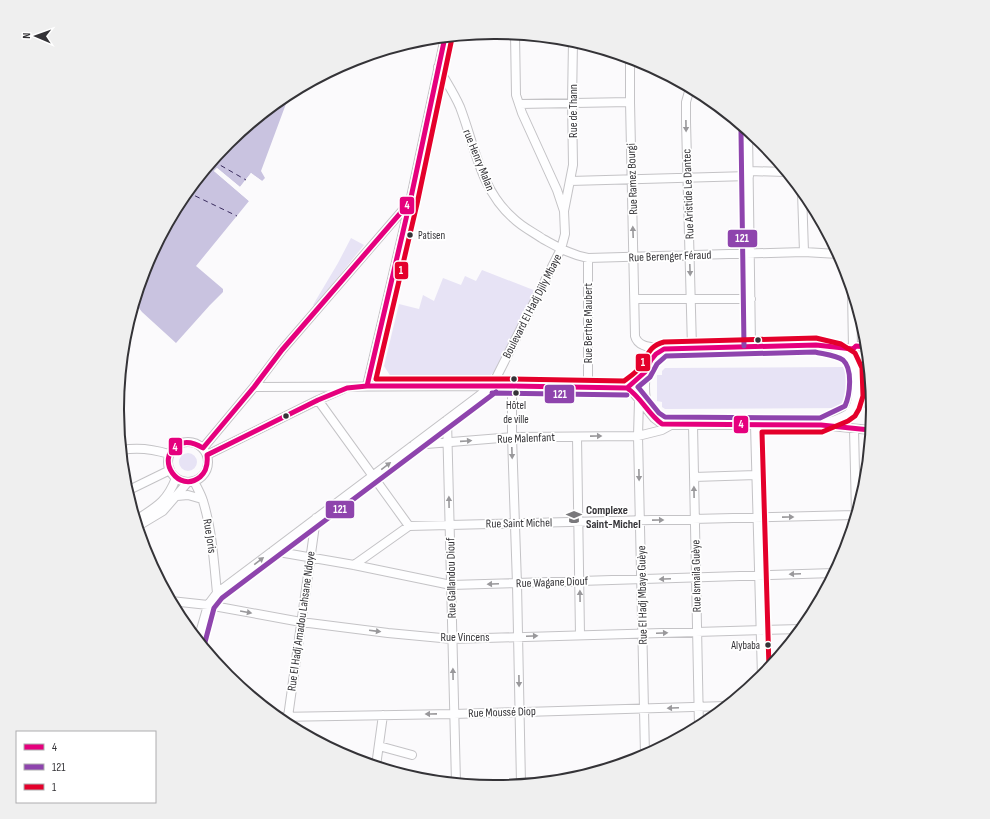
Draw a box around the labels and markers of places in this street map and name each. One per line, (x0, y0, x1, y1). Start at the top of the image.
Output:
place label: Patisen (418, 229, 446, 242)
marker: Patisen (405, 230, 415, 240)
unlabelled marker (753, 335, 763, 345)
unlabelled marker (509, 374, 519, 384)
marker: Hôtel de ville (511, 388, 521, 398)
place label: Hôtel de ville (503, 399, 529, 426)
unlabelled marker (281, 411, 291, 421)
place label: Complexe Saint-Michel (586, 503, 641, 532)
school or university icon: Complexe Saint-Michel (565, 508, 583, 526)
place label: Alybaba (730, 639, 760, 652)
marker: Alybaba (763, 640, 773, 650)

